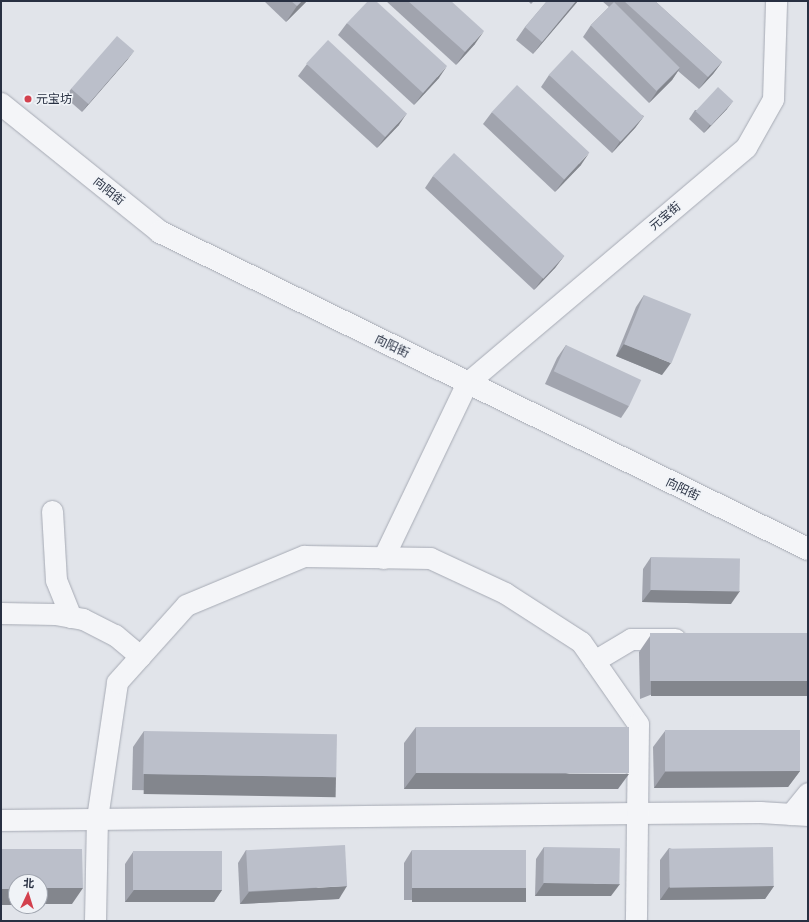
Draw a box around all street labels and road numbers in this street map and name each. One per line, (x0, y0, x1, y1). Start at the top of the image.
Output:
street label: 向阳街 (90, 174, 128, 208)
street label: 元宝街 (647, 199, 683, 233)
street label: 向阳街 (373, 332, 411, 360)
street label: 向阳街 (664, 475, 702, 503)

